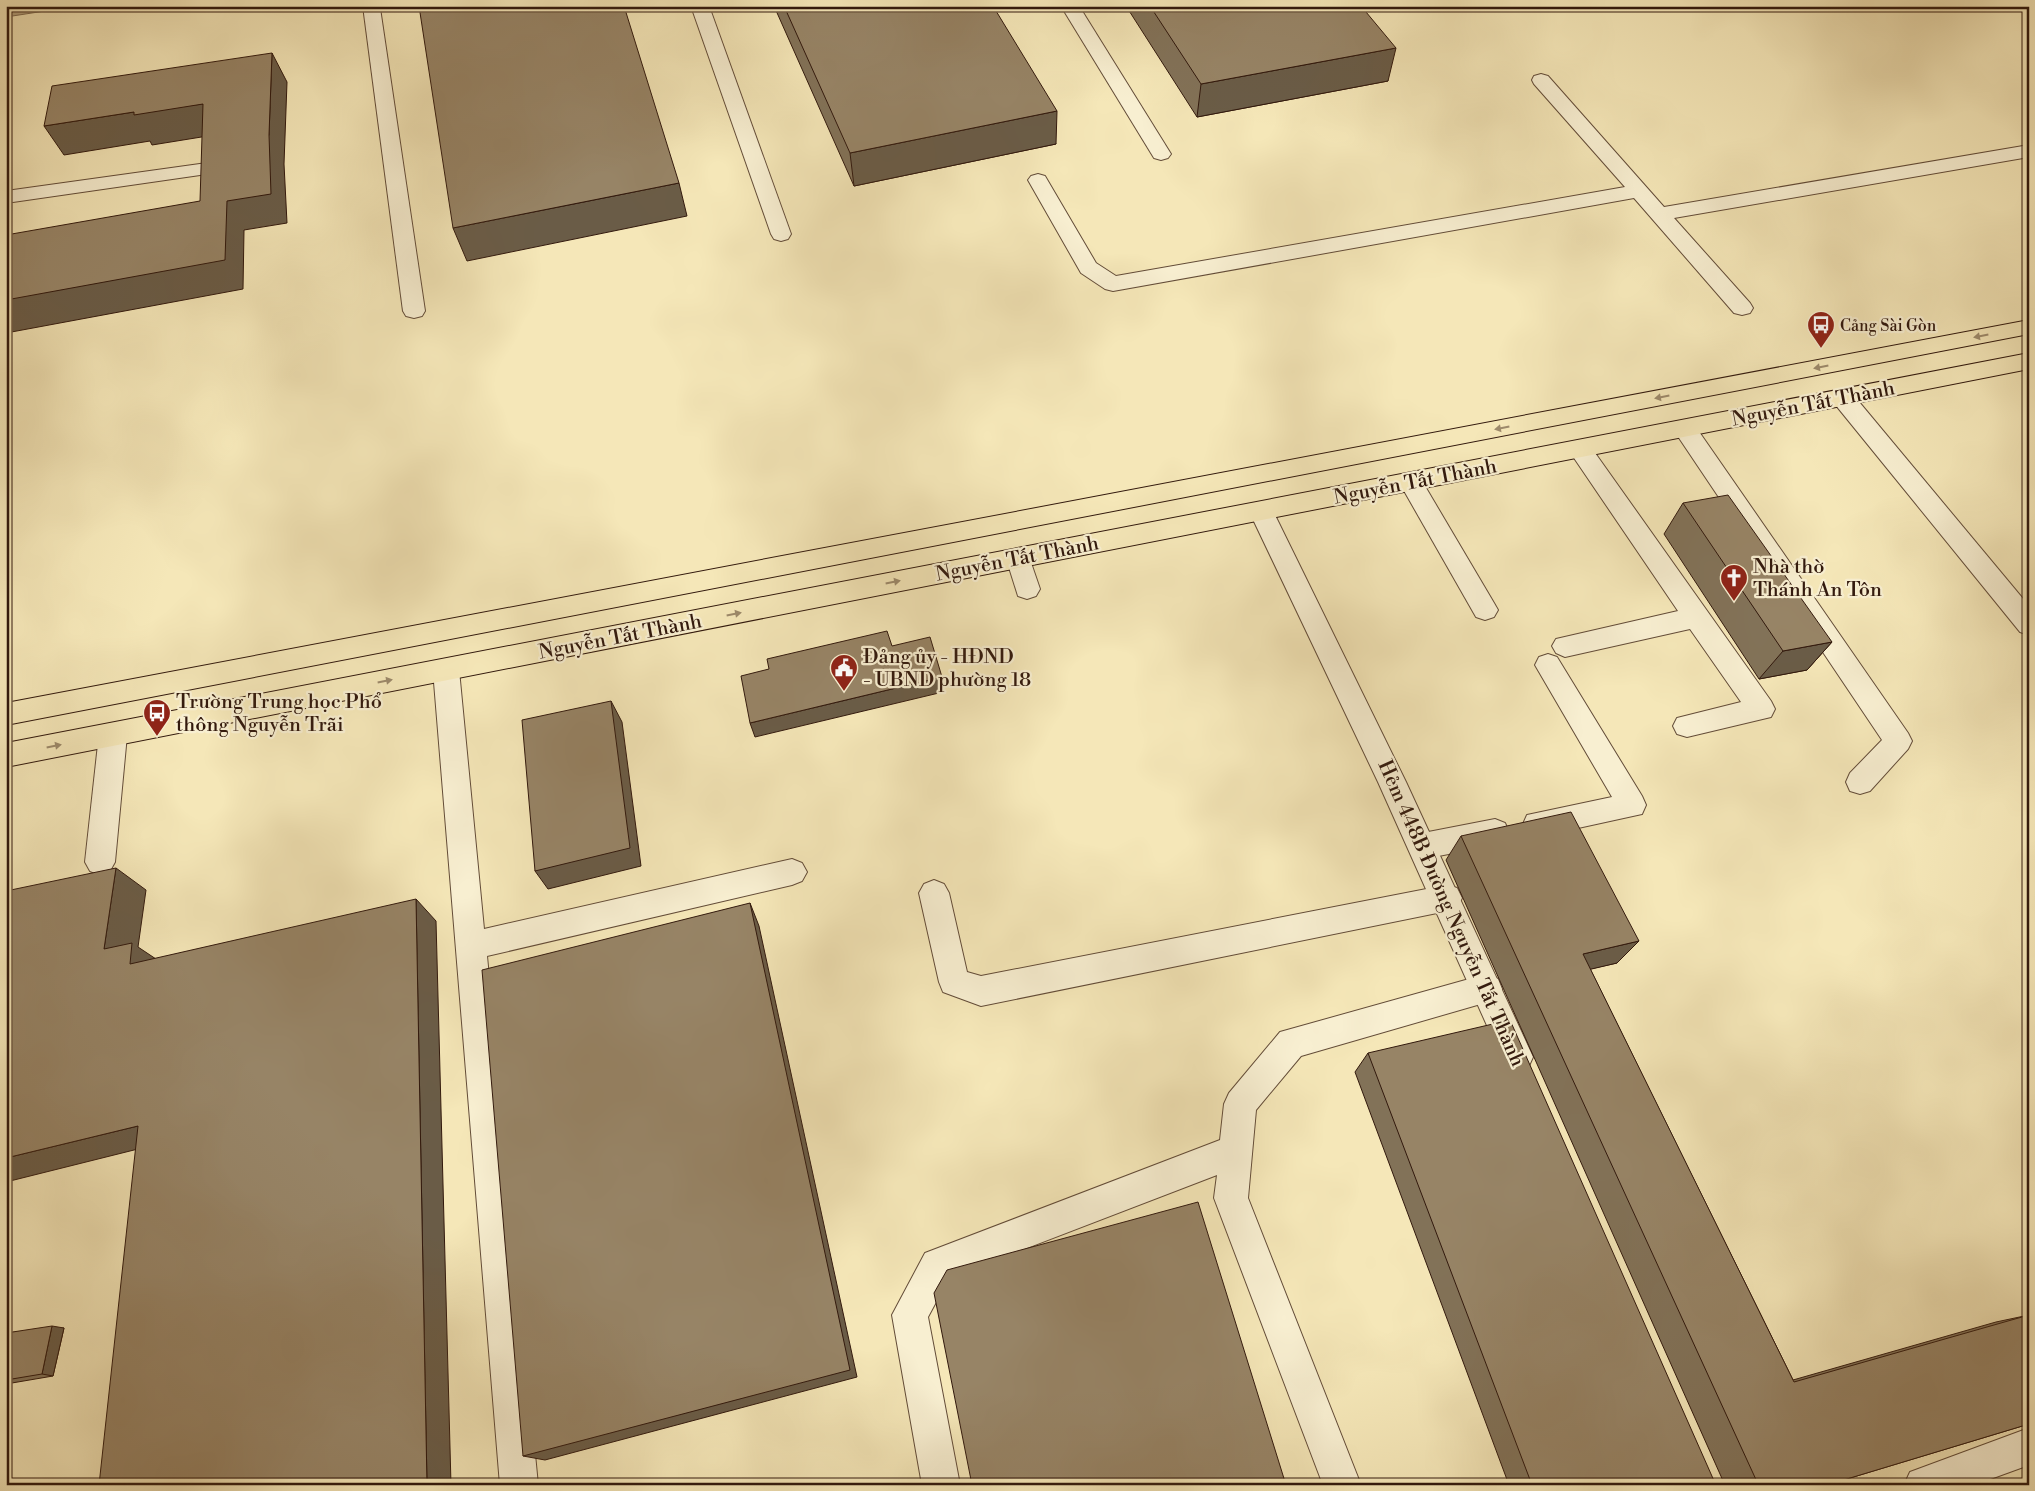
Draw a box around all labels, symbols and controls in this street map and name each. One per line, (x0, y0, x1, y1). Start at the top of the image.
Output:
bus stop icon: Cảng Sài Gòn (1806, 310, 1836, 349)
place label: Cảng Sài Gòn (1840, 316, 1937, 336)
one-way arrow (1973, 332, 1988, 340)
one-way arrow (1813, 363, 1829, 371)
street label: Nguyễn Tất Thành (1729, 376, 1897, 433)
one-way arrow (1654, 393, 1669, 401)
one-way arrow (1494, 424, 1510, 432)
street label: Nguyễn Tất Thành (1331, 454, 1499, 511)
street label: Nguyễn Tất Thành (933, 531, 1101, 588)
place label: Nhà thờ Thánh An Tôn (1753, 555, 1882, 603)
church icon: Nhà thờ Thánh An Tôn (1719, 563, 1749, 602)
one-way arrow (886, 578, 902, 586)
street label: Nguyễn Tất Thành (536, 609, 704, 666)
one-way arrow (726, 609, 742, 617)
place label: Đảng ủy - HĐND - UBND phường 18 (863, 645, 1031, 693)
public building icon: Đảng ủy - HĐND - UBND phường 18 (829, 653, 859, 692)
one-way arrow (378, 677, 394, 685)
place label: Trường Trung học Phổ thông Nguyễn Trãi (176, 690, 382, 738)
bus stop icon: Trường Trung học Phổ thông Nguyễn Trãi (142, 698, 172, 737)
one-way arrow (47, 742, 62, 750)
street label: Hẻm 448B Đường Nguyễn Tất Thành (1371, 756, 1530, 1071)

